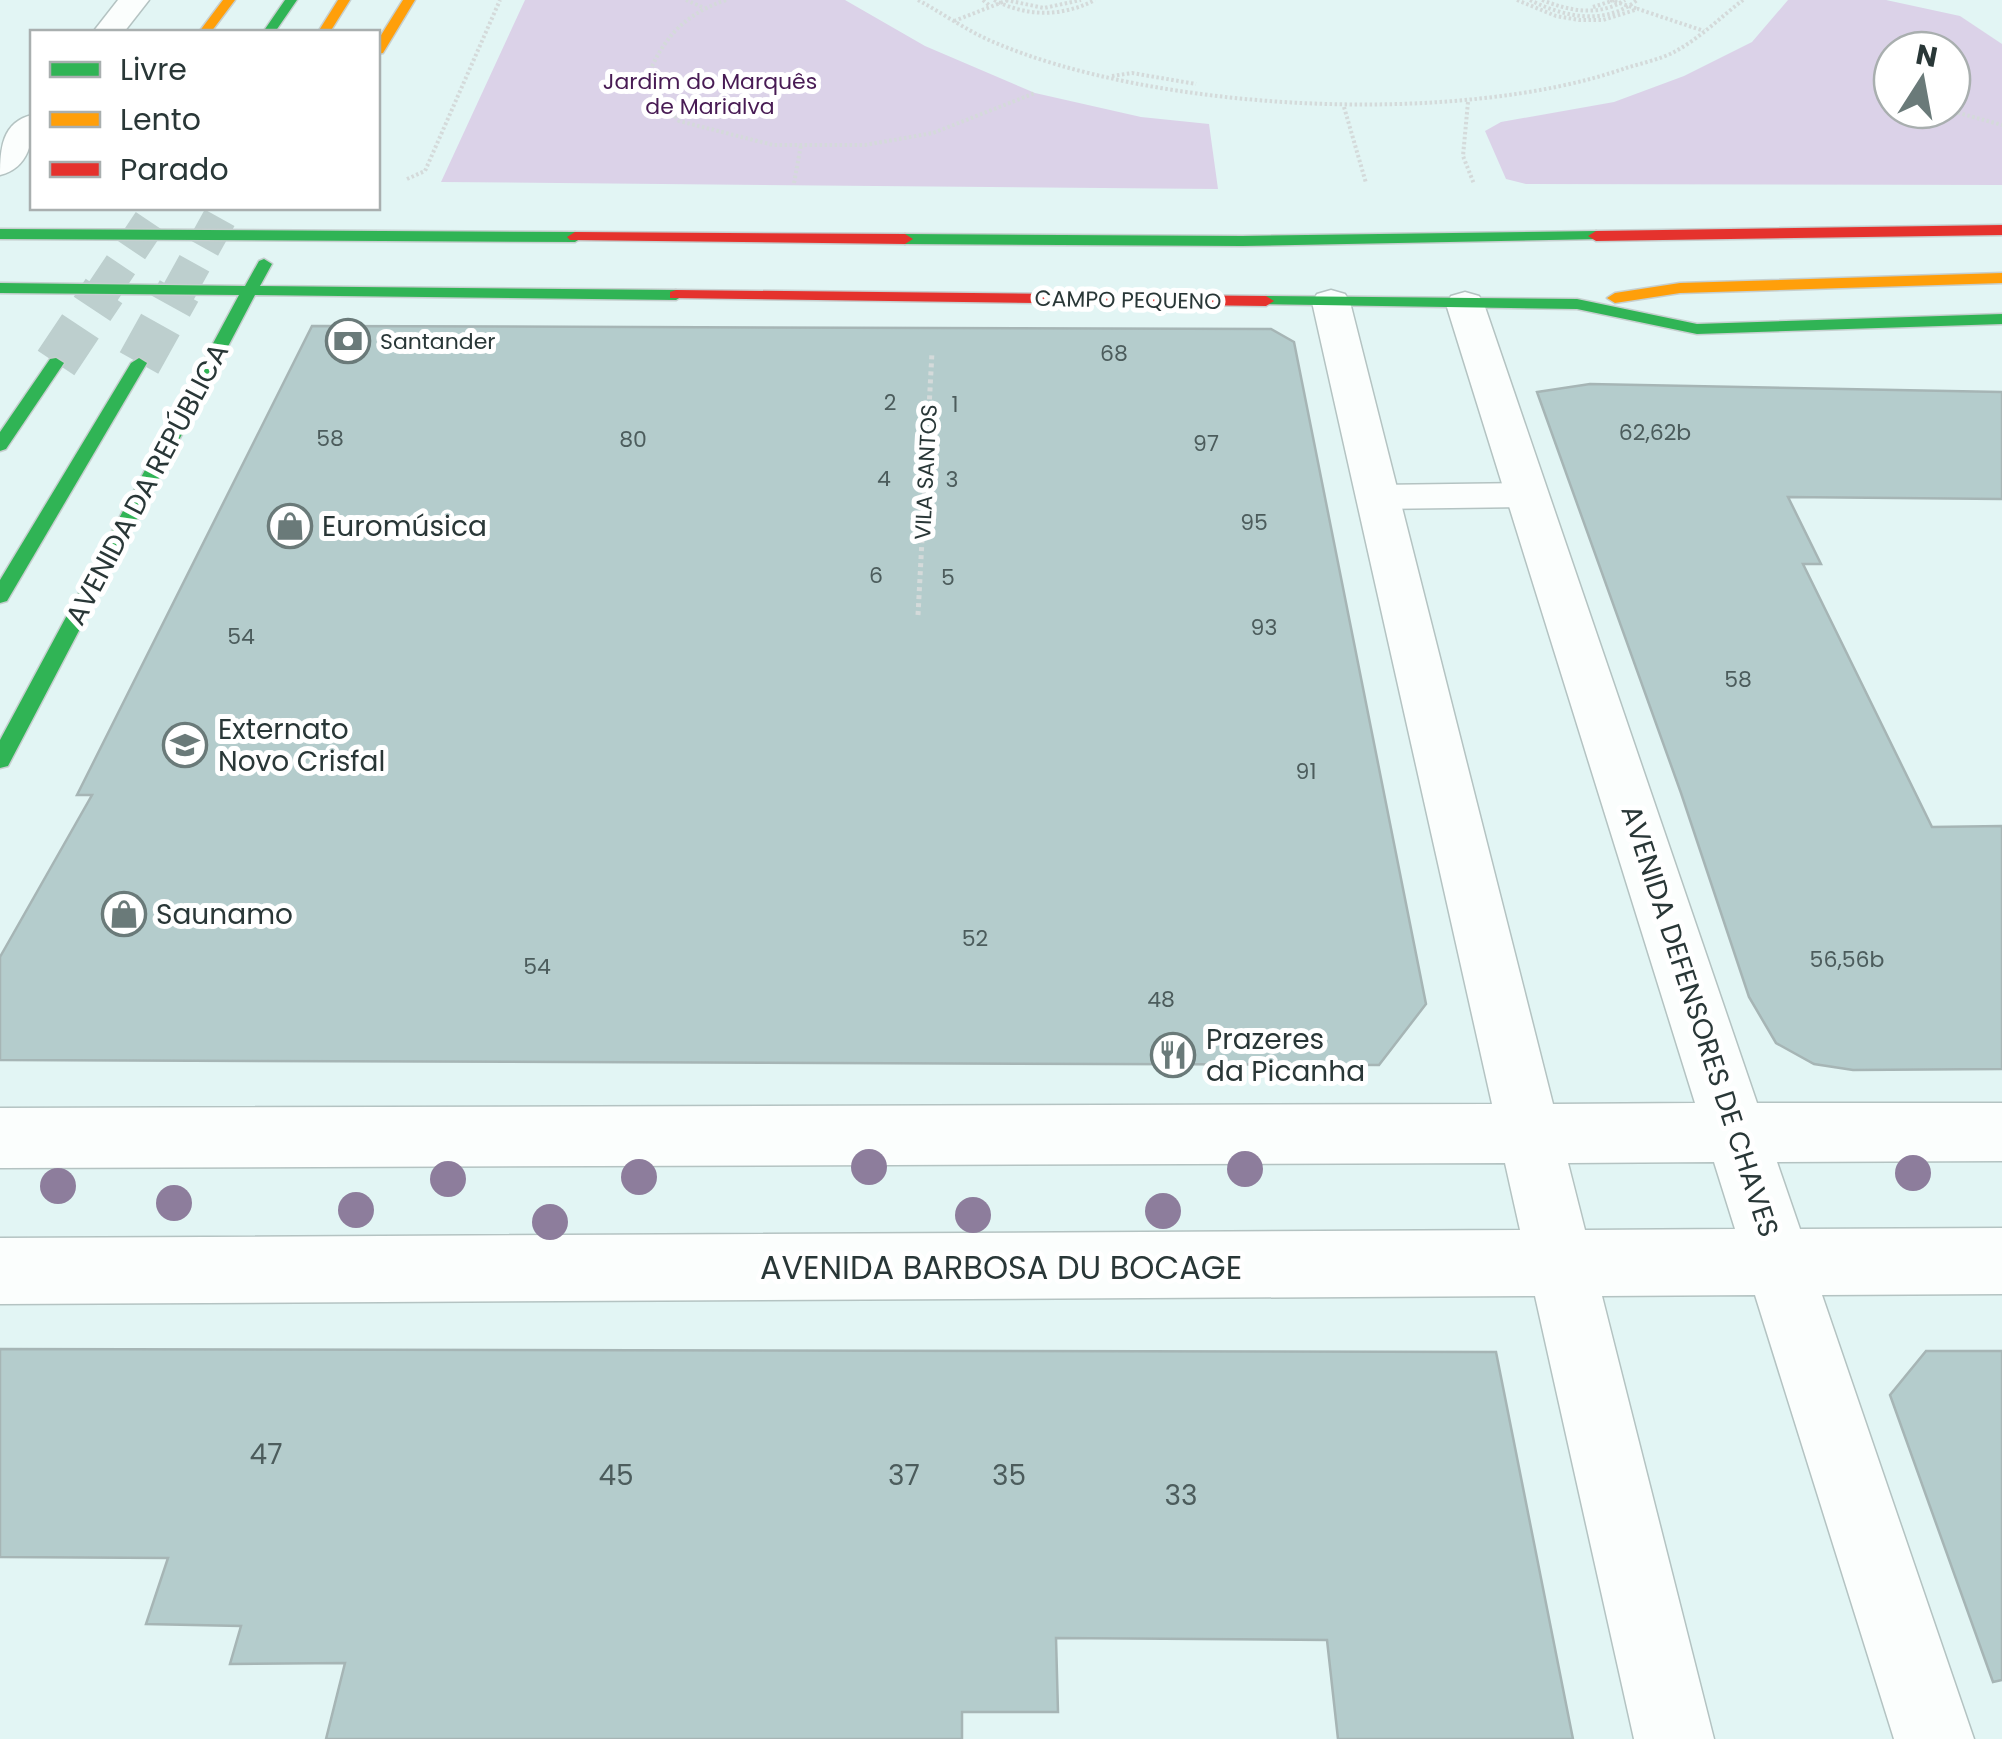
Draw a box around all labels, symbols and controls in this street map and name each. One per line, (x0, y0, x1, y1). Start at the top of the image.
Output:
legend (30, 30, 380, 210)
north arrow (1872, 30, 1972, 130)
text: N (1913, 35, 1941, 77)
text: Livre (120, 48, 187, 91)
park label: Jardim do Marquês de Marialva (603, 66, 817, 122)
text: Lento (120, 98, 201, 141)
text: Parado (120, 148, 229, 191)
street label: CAMPO PEQUENO (1034, 283, 1222, 317)
bank icon: Santander (325, 318, 371, 364)
place label: Santander (380, 326, 496, 357)
street label: AVENIDA DA REPÚBLICA (56, 336, 238, 632)
house number: 68 (1100, 338, 1128, 369)
house number: 2 (884, 387, 896, 418)
house number: 1 (951, 389, 959, 420)
street label: VILA SANTOS (907, 403, 945, 541)
house number: 62,62b (1619, 417, 1691, 448)
house number: 58 (316, 423, 344, 454)
house number: 80 (619, 424, 647, 455)
house number: 97 (1193, 428, 1219, 459)
house number: 4 (877, 463, 891, 494)
house number: 3 (946, 464, 958, 495)
shop icon: Euromúsica (267, 503, 313, 549)
place label: Euromúsica (322, 507, 487, 546)
house number: 95 (1240, 507, 1268, 538)
house number: 6 (869, 560, 883, 591)
house number: 5 (941, 562, 955, 593)
house number: 93 (1251, 612, 1277, 643)
house number: 54 (227, 621, 255, 652)
house number: 58 (1724, 664, 1752, 695)
place label: Externato Novo Crisfal (218, 710, 385, 781)
school or university icon: Externato Novo Crisfal (162, 722, 208, 768)
house number: 91 (1296, 756, 1316, 787)
street label: AVENIDA DEFENSORES DE CHAVES (1612, 800, 1788, 1242)
shop icon: Saunamo (101, 891, 147, 937)
place label: Saunamo (156, 895, 293, 934)
house number: 52 (962, 923, 988, 954)
house number: 56,56b (1810, 944, 1884, 975)
house number: 54 (523, 951, 551, 982)
house number: 48 (1147, 984, 1175, 1015)
place label: Prazeres da Picanha (1206, 1020, 1365, 1091)
restaurant icon: Prazeres da Picanha (1150, 1032, 1196, 1078)
street label: AVENIDA BARBOSA DU BOCAGE (760, 1245, 1242, 1290)
house number: 47 (250, 1435, 282, 1474)
house number: 45 (598, 1456, 634, 1495)
house number: 37 (888, 1456, 920, 1495)
house number: 35 (992, 1456, 1026, 1495)
house number: 33 (1165, 1476, 1197, 1515)

